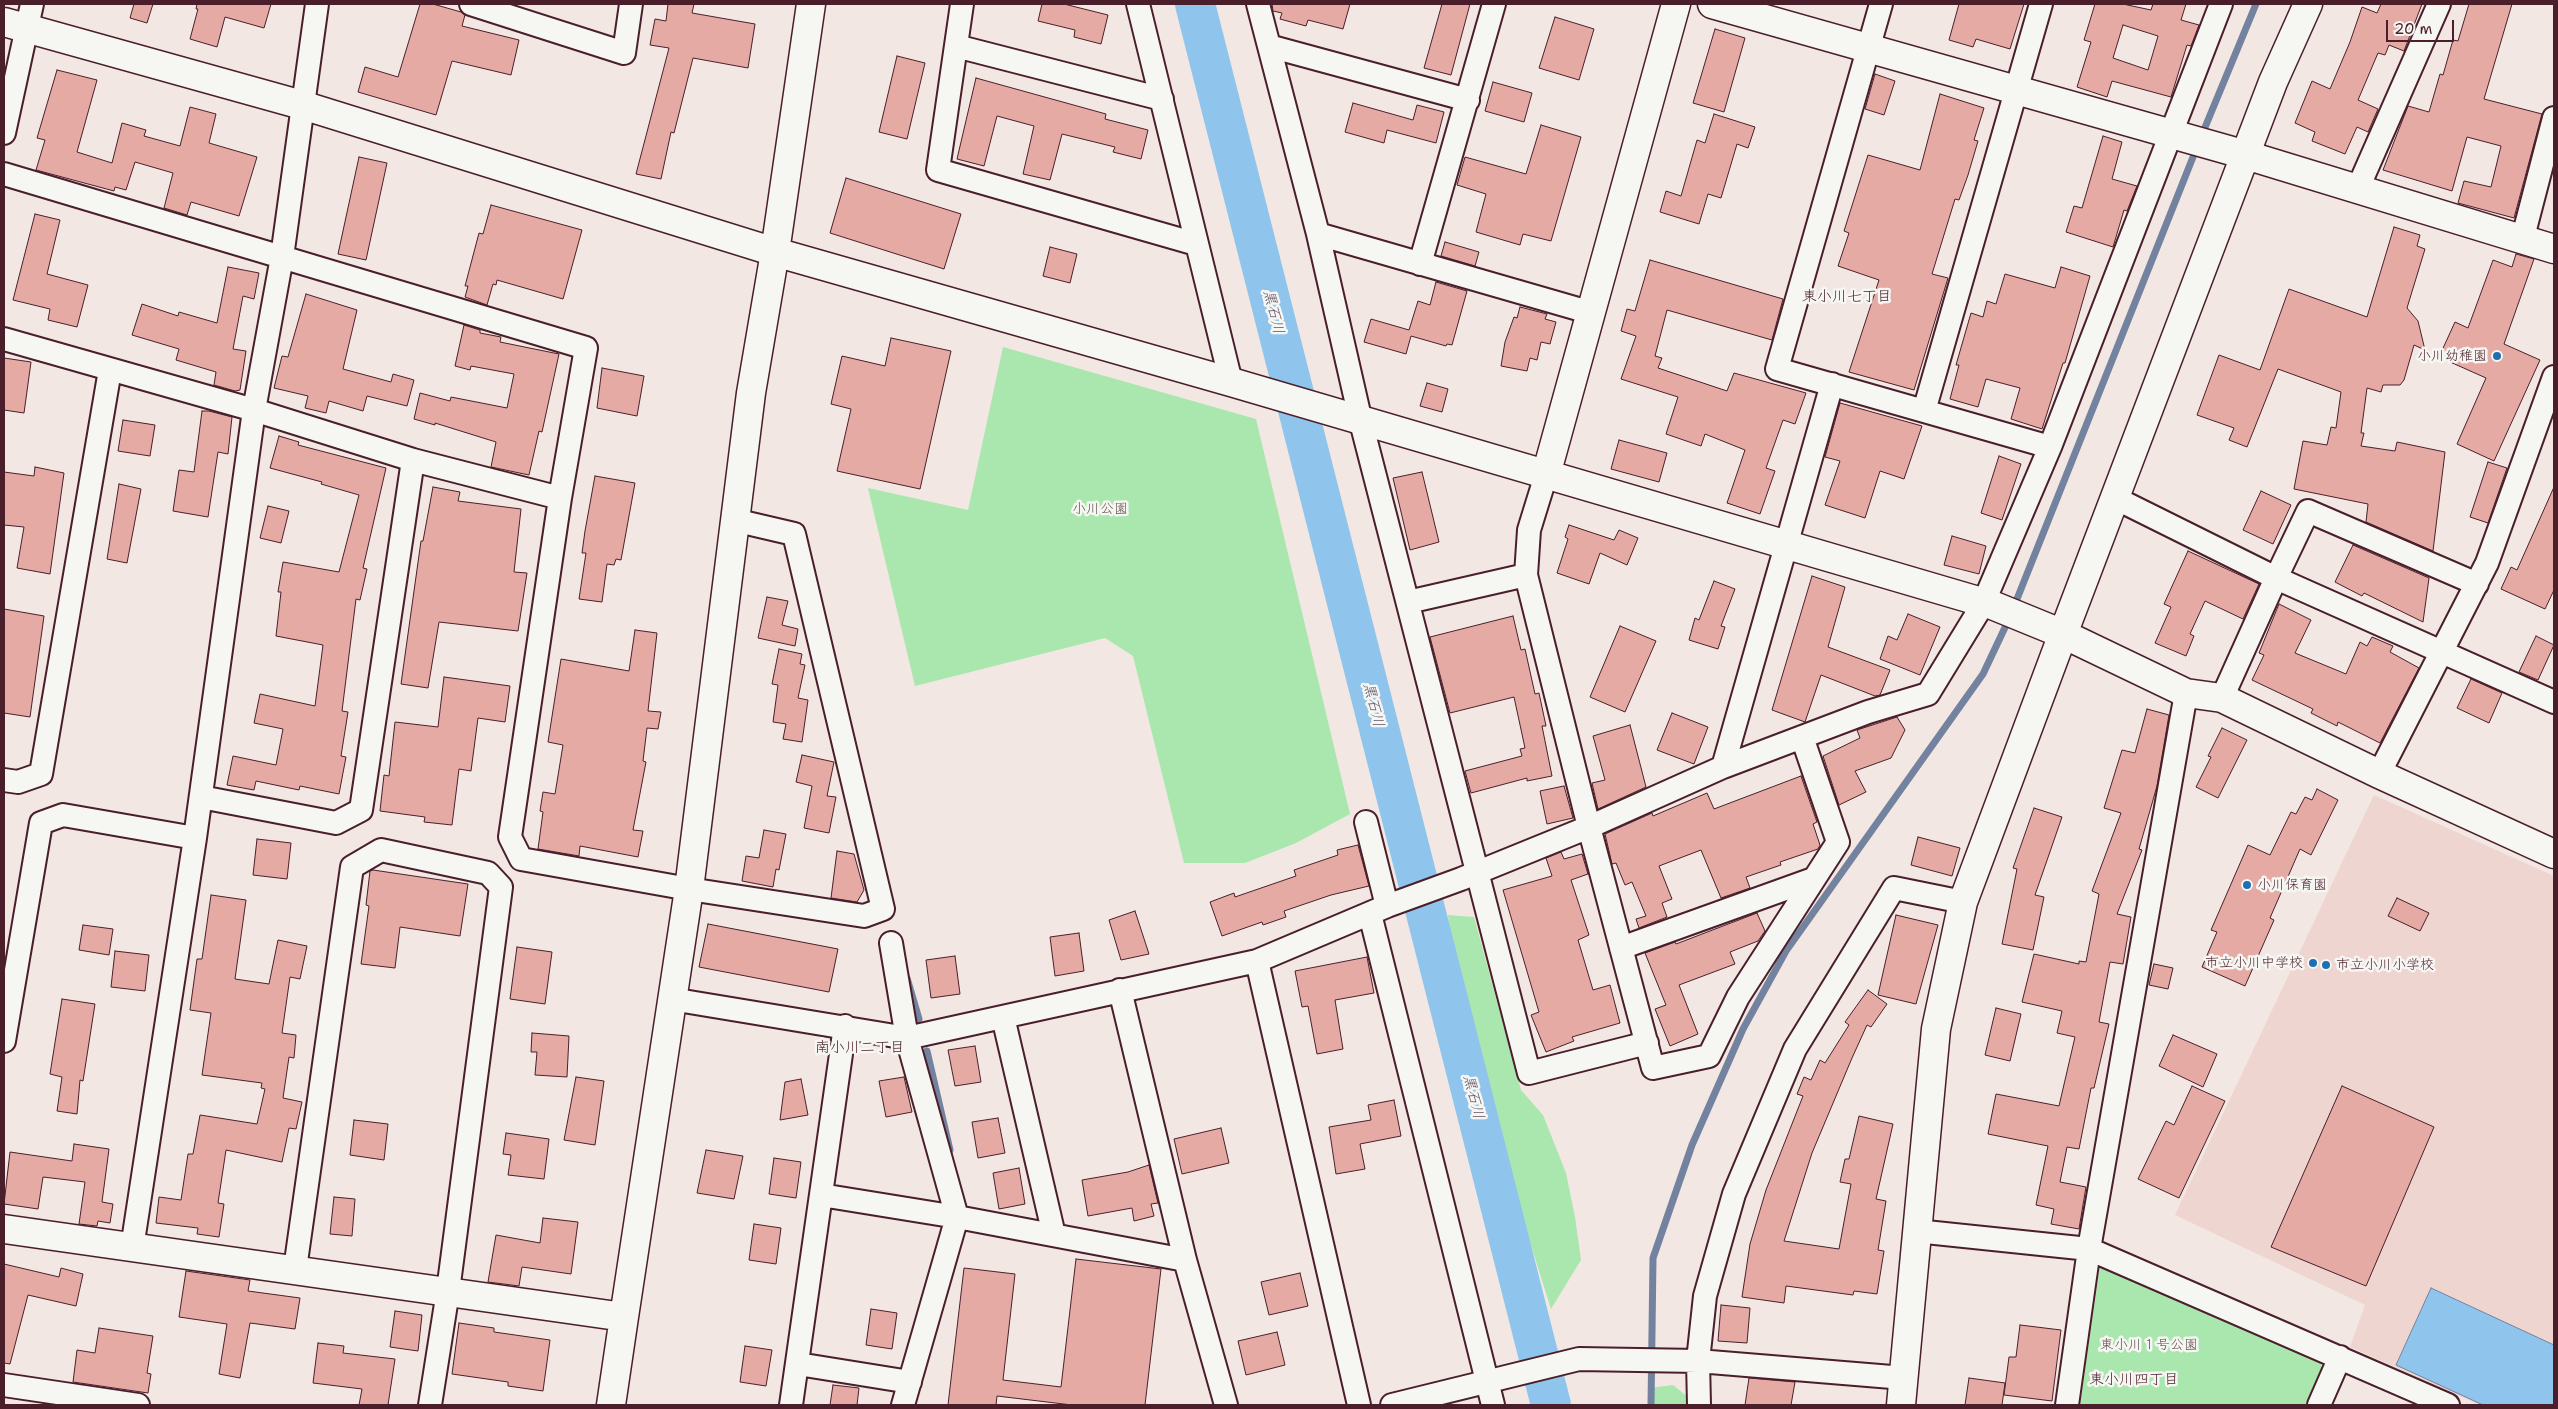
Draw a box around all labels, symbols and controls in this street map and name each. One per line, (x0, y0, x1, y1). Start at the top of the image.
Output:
scale bar (2388, 10, 2456, 42)
text: 20 m (2394, 19, 2433, 39)
water label: 黒石川 (1259, 288, 1287, 336)
district label: 東小川七丁目 (1802, 288, 1892, 306)
place label: 小川幼稚園 (2417, 348, 2487, 364)
marker: 小川幼稚園 (2491, 350, 2503, 362)
park label: 小川公園 (1072, 501, 1128, 517)
water label: 黒石川 (1359, 681, 1387, 729)
place label: 小川保育園 (2257, 877, 2327, 893)
marker: 小川保育園 (2241, 879, 2253, 891)
place label: 市立小川中学校 (2205, 955, 2303, 971)
marker: 市立小川中学校 (2307, 957, 2319, 969)
place label: 市立小川小学校 (2336, 957, 2434, 973)
marker: 市立小川小学校 (2320, 959, 2332, 971)
district label: 南小川二丁目 (815, 1039, 905, 1057)
water label: 黒石川 (1459, 1073, 1487, 1121)
park label: 東小川１号公園 (2100, 1337, 2198, 1353)
district label: 東小川四丁目 (2089, 1371, 2179, 1389)

